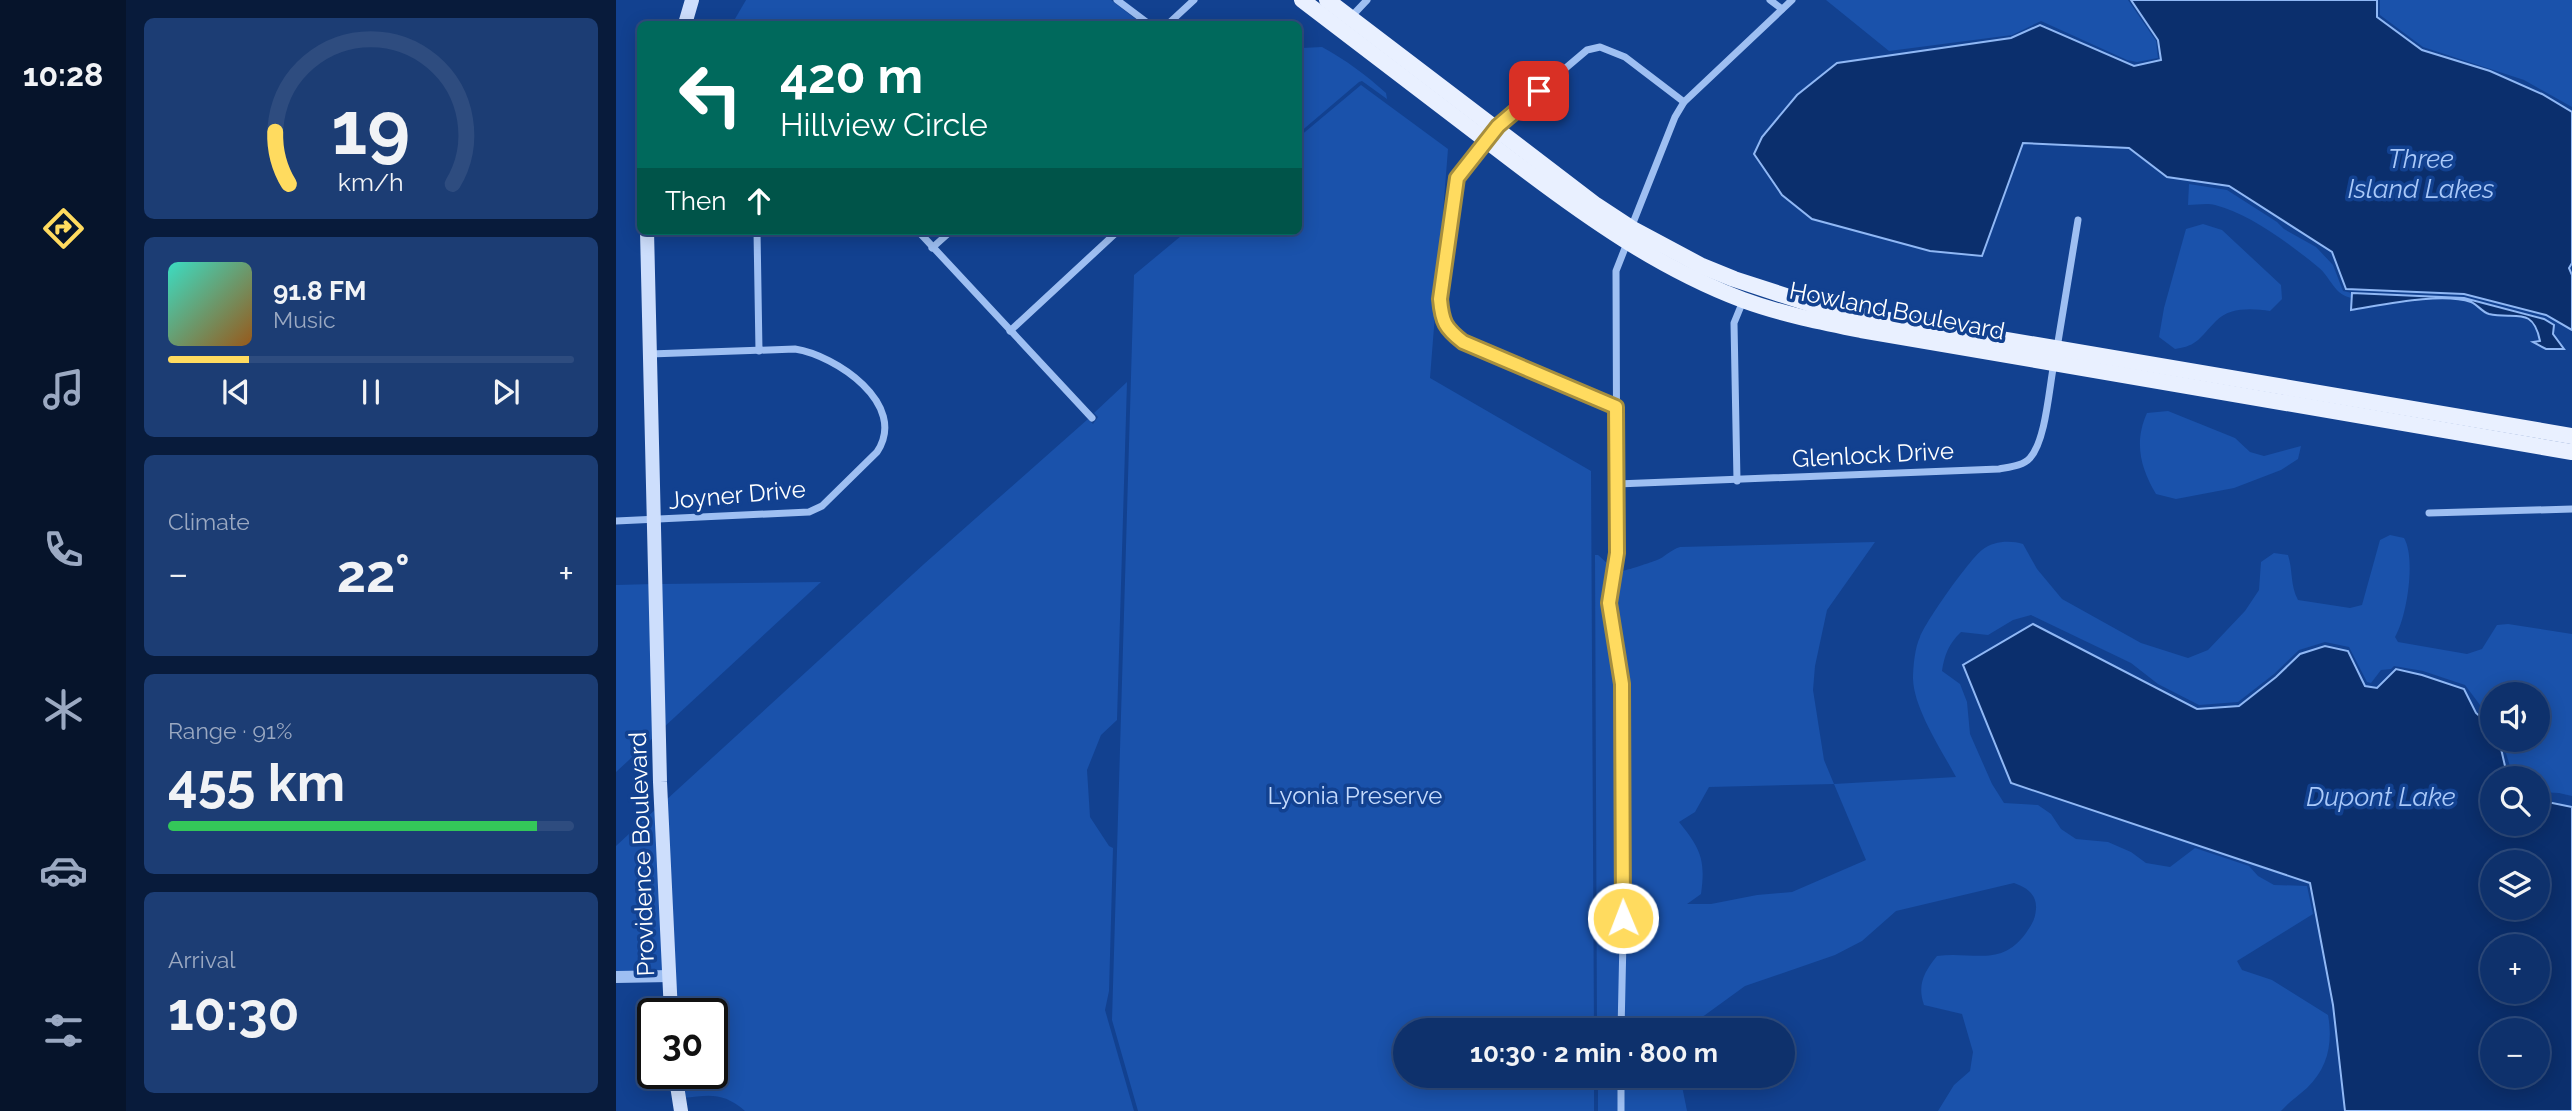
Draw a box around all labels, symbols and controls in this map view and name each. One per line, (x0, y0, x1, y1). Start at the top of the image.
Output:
text: 420 m (780, 47, 923, 104)
icon: left (665, 49, 756, 140)
text: 10:28 (23, 56, 103, 93)
pin (1509, 61, 1569, 121)
icon: arrive (1520, 72, 1558, 110)
text: 19 (332, 87, 410, 172)
text: Hillview Circle (780, 106, 988, 143)
water label: Three Island Lakes (2348, 144, 2494, 204)
text: km/h (338, 167, 404, 197)
icon: ahead (740, 182, 778, 220)
text: Then (665, 186, 726, 216)
icon: directions (39, 204, 88, 253)
street label: Howland Boulevard (1787, 275, 2007, 346)
text: 91.8 FM (273, 276, 366, 306)
text: Music (273, 306, 336, 333)
icon: music (39, 365, 88, 414)
icon: previous (217, 373, 255, 411)
icon: pause (352, 373, 390, 411)
icon: next (487, 373, 525, 411)
street label: Glenlock Drive (1791, 436, 1955, 473)
street label: Joyner Drive (667, 474, 807, 515)
text: Climate (168, 508, 250, 535)
icon: phone (39, 525, 88, 574)
text: 22° (337, 543, 410, 604)
text: − (168, 551, 188, 596)
text: + (558, 551, 574, 596)
map controls (2480, 682, 2550, 1088)
button: sound (2480, 682, 2550, 752)
icon: climate (39, 685, 88, 734)
text: Range · 91% (168, 717, 292, 744)
street label: Providence Boulevard (623, 731, 660, 977)
text: 455 km (168, 752, 345, 813)
button: search (2480, 766, 2550, 836)
park label: Lyonia Preserve (1268, 781, 1442, 810)
water label: Dupont Lake (2306, 782, 2456, 812)
icon: car (39, 846, 88, 895)
button: layers (2480, 850, 2550, 920)
position arrow (1586, 881, 1660, 955)
button: + (2480, 934, 2550, 1004)
text: Arrival (168, 946, 235, 973)
text: 10:30 (168, 981, 299, 1042)
speed limit sign: 30 (637, 998, 728, 1089)
icon: filters (39, 1006, 88, 1055)
button: − (2480, 1018, 2550, 1088)
text: 10:30 · 2 min · 800 m (1470, 1038, 1718, 1068)

